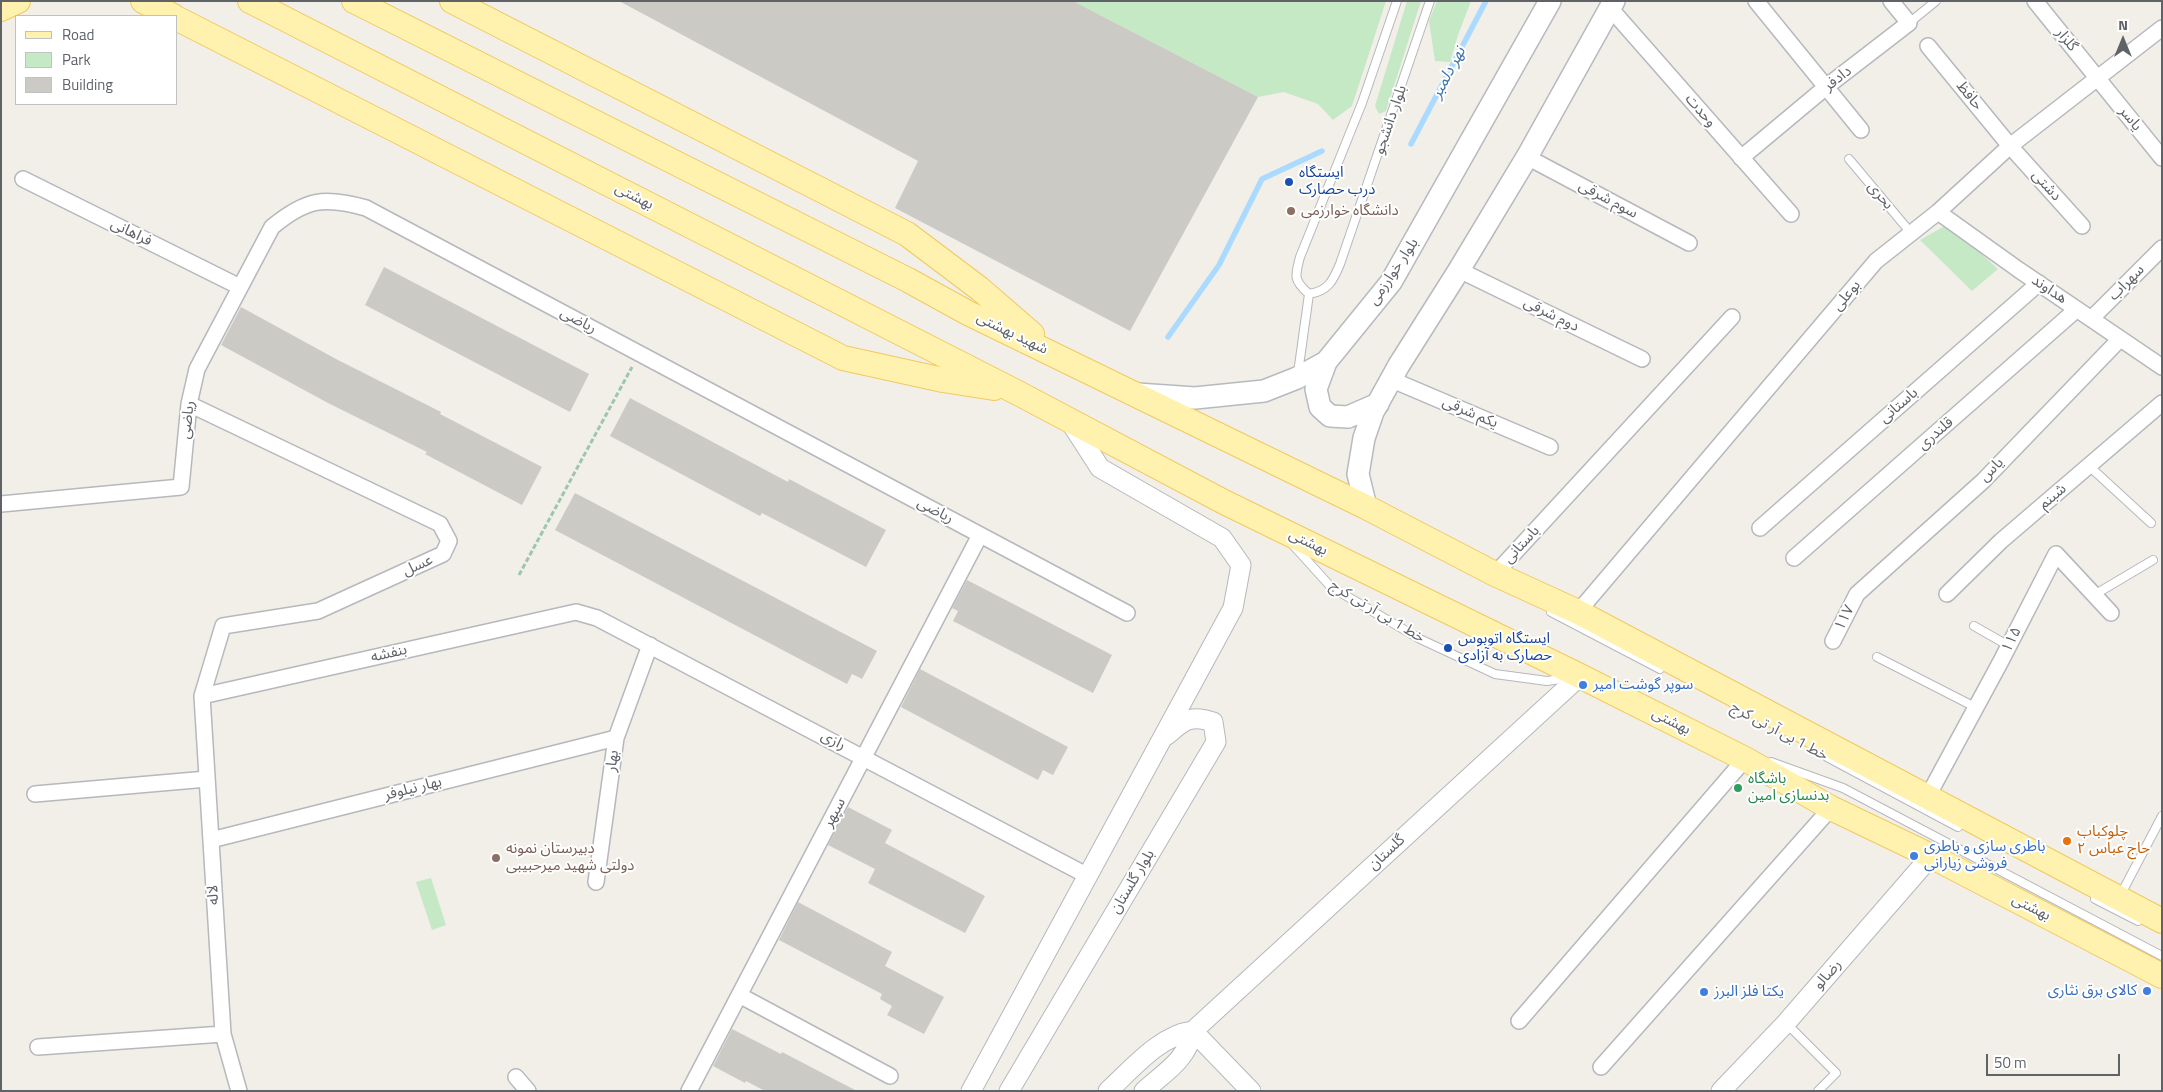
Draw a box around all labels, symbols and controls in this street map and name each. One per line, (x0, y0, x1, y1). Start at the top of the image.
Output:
text: N (2118, 14, 2128, 35)
legend (15, 15, 178, 105)
north arrow (2098, 15, 2148, 65)
text: Road (62, 23, 94, 46)
street label: گلزار (2051, 24, 2081, 56)
water label: نهر دلمبر (1428, 44, 1470, 102)
text: Park (62, 48, 91, 71)
street label: دادفر (1820, 63, 1856, 95)
text: Building (62, 73, 113, 96)
street label: حافظ (1952, 78, 1986, 114)
street label: بلوار دانشجو (1371, 83, 1411, 157)
street label: وحدت (1681, 91, 1719, 131)
street label: یاسر (2115, 103, 2145, 135)
place label: ایستگاه درب حصارک (1299, 164, 1375, 199)
street label: دشتی (2027, 167, 2065, 205)
marker: ایستگاه درب حصارک (1283, 176, 1295, 188)
street label: سوم شرقی (1575, 177, 1641, 223)
street label: بحری (1863, 178, 1897, 214)
street label: بهشتى (612, 180, 656, 214)
place label: دانشگاه خوارزمی (1301, 202, 1399, 220)
marker: دانشگاه خوارزمی (1285, 205, 1297, 217)
street label: فراهانی (107, 215, 155, 251)
street label: بلوار خوارزمی (1365, 235, 1423, 309)
street label: سهراب (2105, 261, 2149, 305)
street label: هداوند (2028, 272, 2070, 308)
street label: بوعلی (1829, 277, 1865, 315)
street label: دوم شرقی (1520, 294, 1582, 336)
street label: ریاضی (557, 304, 599, 338)
street label: شهید بهشتی (973, 309, 1051, 359)
street label: باستانی (1876, 384, 1922, 428)
street label: یکم شرقی (1439, 393, 1501, 433)
street label: ریاضی (177, 400, 199, 440)
street label: قلندری (1915, 414, 1957, 454)
street label: یاس (1976, 454, 2008, 486)
street label: شبنم (2036, 480, 2070, 514)
street label: ریاضی (914, 494, 956, 528)
street label: باستانی (1500, 522, 1544, 568)
street label: بهشتی (1286, 526, 1330, 560)
street label: عسل (400, 551, 436, 581)
street label: خط 1 بی آر تی کرج (1326, 577, 1428, 647)
street label: ۱۱۷ (1831, 602, 1859, 634)
street label: ۱۱۵ (1998, 624, 2026, 656)
place label: ایستگاه اتوبوس حصارک به آزادی (1458, 630, 1552, 665)
street label: بنفشه (369, 641, 409, 667)
marker: ایستگاه اتوبوس حصارک به آزادی (1442, 642, 1454, 654)
place label: سوپر گوشت امیر (1593, 676, 1693, 694)
marker: سوپر گوشت امیر (1577, 679, 1589, 691)
street label: خط 1 بی آر تی کرج (1727, 699, 1831, 765)
street label: بهشتی (1649, 705, 1693, 739)
street label: رازی (818, 727, 848, 755)
street label: بهار (603, 749, 623, 773)
place label: باشگاه بدنسازی امین (1748, 770, 1829, 805)
street label: بهار نیلوفر (382, 773, 444, 805)
marker: باشگاه بدنسازی امین (1732, 782, 1744, 794)
street label: سپهر (820, 795, 850, 831)
place label: چلوکباب حاج عباس ۲ (2077, 823, 2150, 858)
street label: گلستان (1365, 832, 1409, 874)
marker: چلوکباب حاج عباس ۲ (2061, 835, 2073, 847)
place label: باطری سازی و باطری فروشی زیارانی (1924, 838, 2045, 873)
place label: دبیرستان نمونه دولتی شهید میرحبیبی (506, 840, 635, 875)
street label: بلوار گلستان (1107, 847, 1159, 917)
marker: باطری سازی و باطری فروشی زیارانی (1908, 850, 1920, 862)
marker: دبیرستان نمونه دولتی شهید میرحبیبی (490, 852, 502, 864)
street label: لاله (204, 884, 224, 906)
street label: بهشتی (2009, 891, 2053, 925)
street label: رضالو (1810, 956, 1846, 994)
place label: کالای برق نثاری (2048, 982, 2137, 1000)
place label: یکتا فلز البرز (1714, 983, 1784, 1001)
marker: کالای برق نثاری (2141, 985, 2153, 997)
marker: یکتا فلز البرز (1698, 986, 1710, 998)
scale bar (1988, 1044, 2122, 1076)
text: 50 m (1994, 1051, 2027, 1074)

